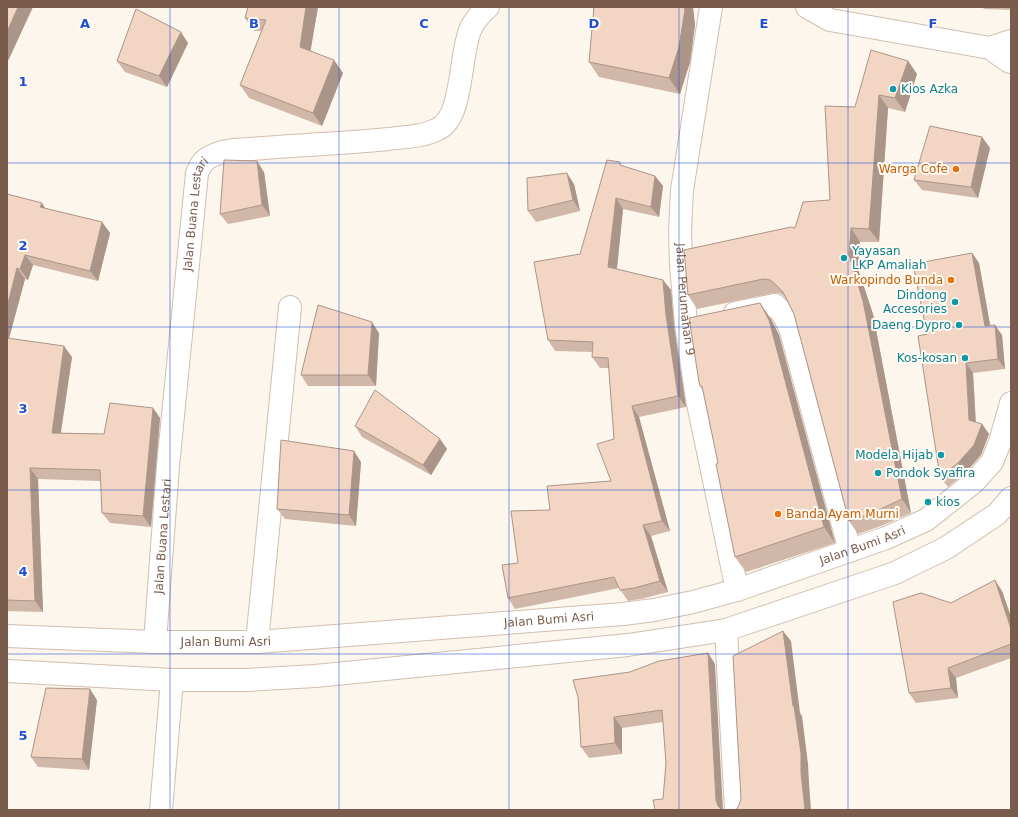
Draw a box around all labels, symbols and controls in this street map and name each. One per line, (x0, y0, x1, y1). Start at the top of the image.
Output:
text: A (80, 16, 90, 31)
text: B (249, 16, 259, 31)
text: C (419, 16, 429, 31)
text: D (589, 16, 600, 31)
text: E (760, 16, 768, 31)
text: F (929, 16, 937, 31)
text: 1 (18, 74, 28, 89)
place label: Kios Azka (901, 82, 958, 96)
marker: Kios Azka (888, 84, 898, 94)
street label: Jalan Buana Lestari (180, 154, 211, 273)
place label: Warga Cofe (879, 162, 948, 176)
marker: Warga Cofe (951, 164, 961, 174)
text: 2 (18, 238, 28, 253)
street label: Jalan Perumahan 9 (673, 242, 698, 357)
place label: Yayasan LKP Amaliah (851, 244, 926, 272)
marker: Yayasan LKP Amaliah (839, 253, 849, 263)
place label: Warkopindo Bunda (830, 273, 943, 287)
marker: Warkopindo Bunda (946, 275, 956, 285)
place label: Dindong Accesories (883, 288, 947, 316)
marker: Dindong Accesories (950, 297, 960, 307)
place label: Daeng Dypro (872, 318, 951, 332)
marker: Daeng Dypro (954, 320, 964, 330)
place label: Kos-kosan (897, 351, 957, 365)
marker: Kos-kosan (960, 353, 970, 363)
text: 3 (18, 401, 28, 416)
place label: Modela Hijab (855, 448, 933, 462)
marker: Modela Hijab (936, 450, 946, 460)
place label: Pondok Syafira (886, 466, 975, 480)
marker: Pondok Syafira (873, 468, 883, 478)
street label: Jalan Buana Lestari (151, 478, 174, 595)
place label: kios (936, 495, 960, 509)
marker: kios (923, 497, 933, 507)
place label: Banda Ayam Murni (786, 507, 899, 521)
marker: Banda Ayam Murni (773, 509, 783, 519)
street label: Jalan Bumi Asri (817, 523, 908, 568)
text: 4 (18, 564, 28, 579)
street label: Jalan Bumi Asri (502, 609, 595, 630)
street label: Jalan Bumi Asri (180, 634, 272, 649)
text: 5 (18, 728, 28, 743)

